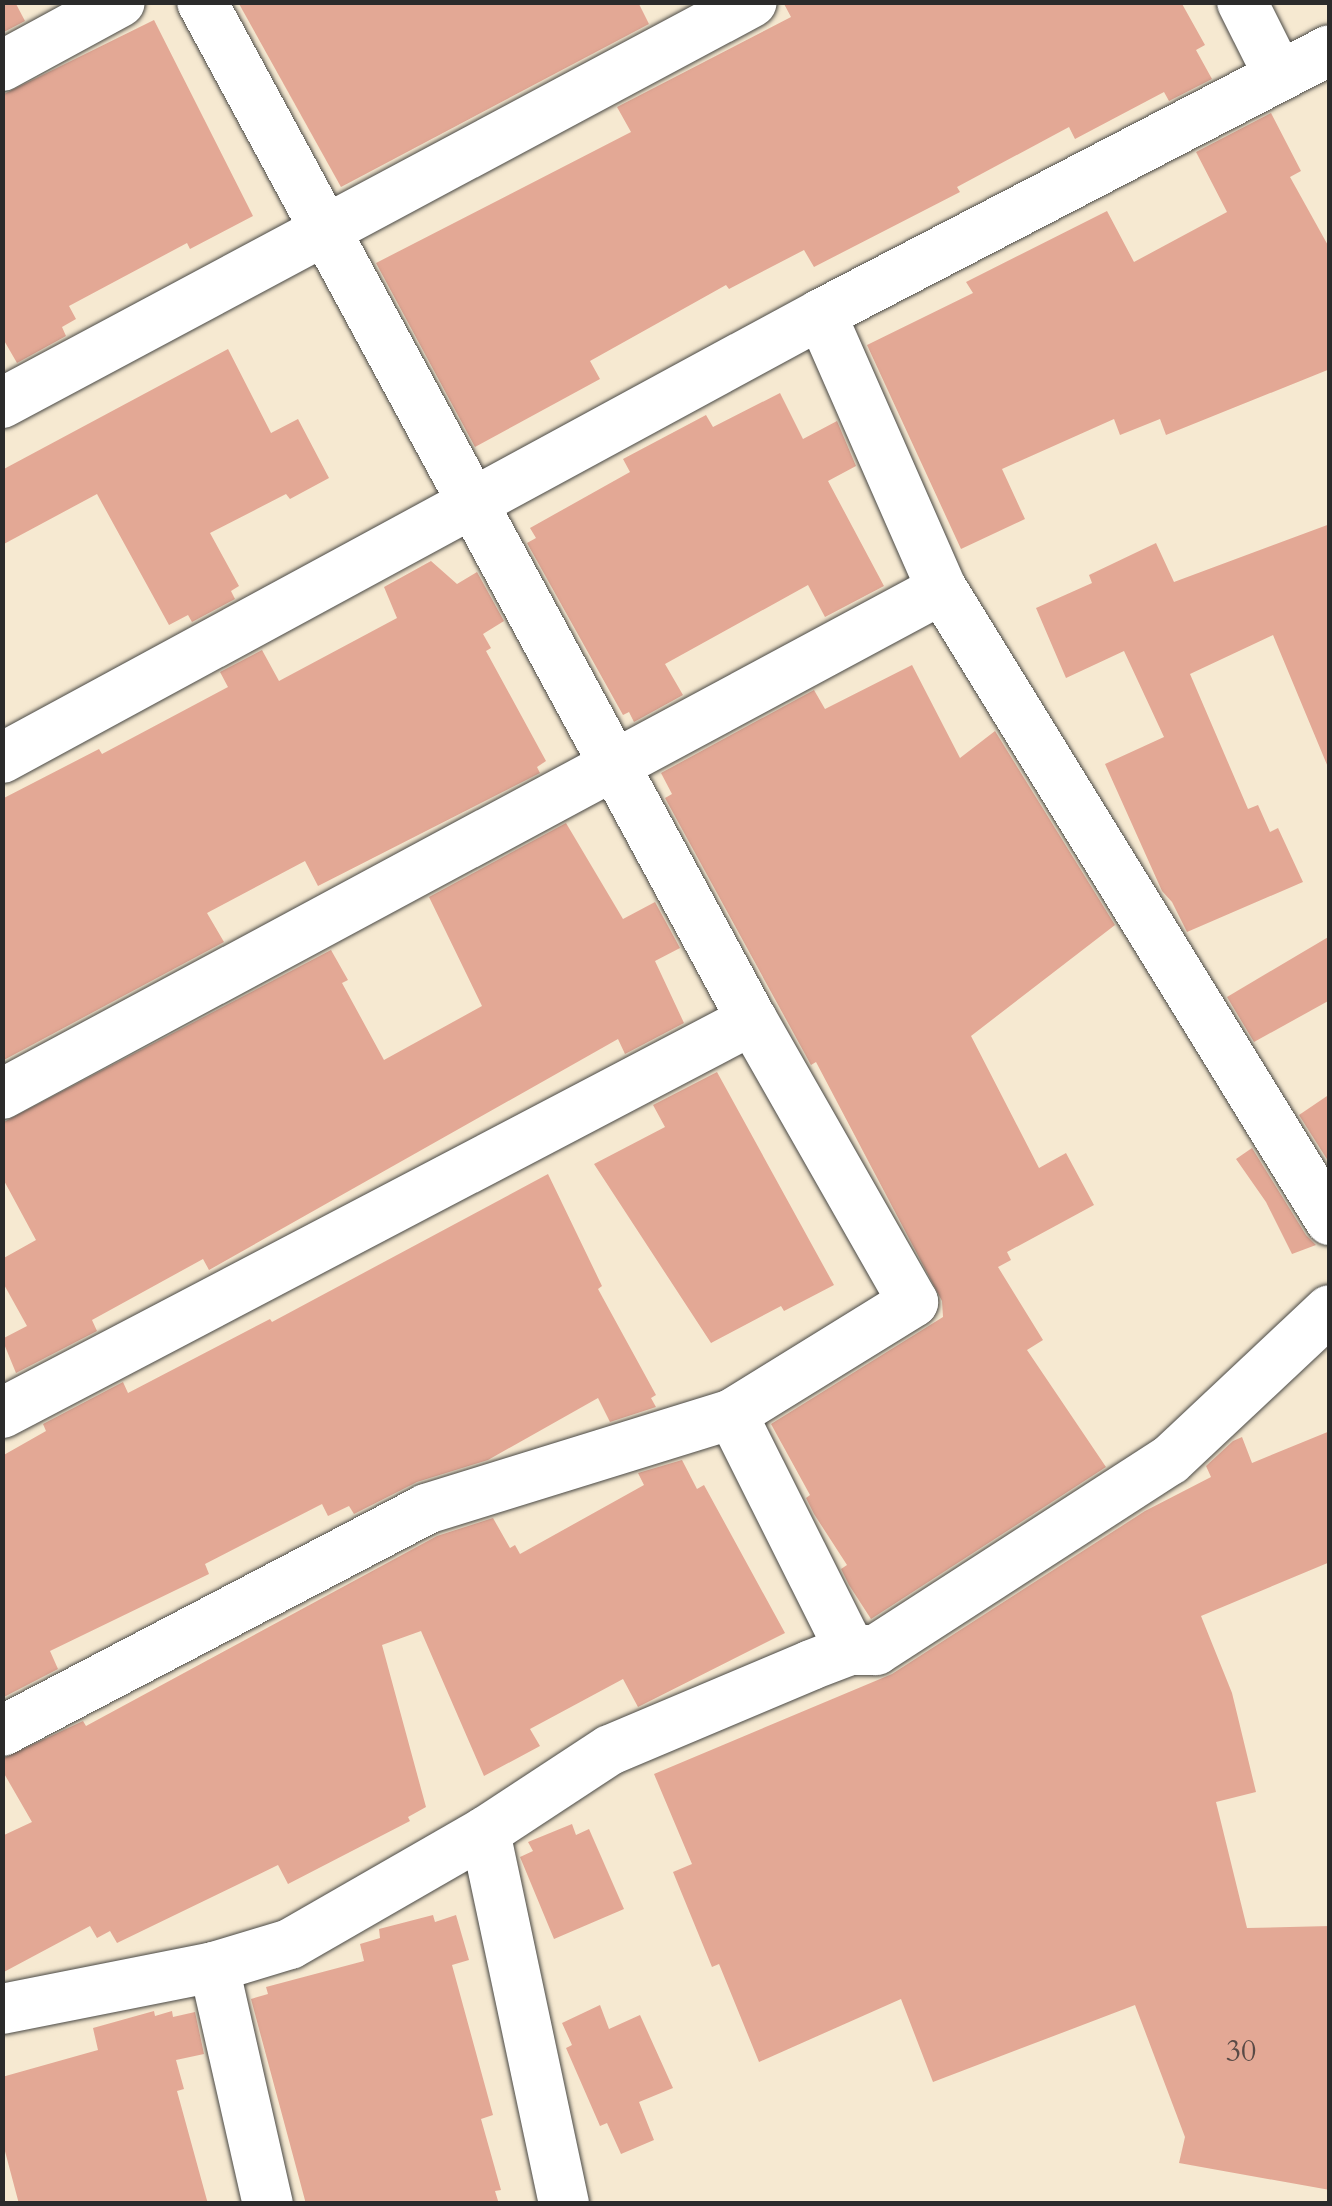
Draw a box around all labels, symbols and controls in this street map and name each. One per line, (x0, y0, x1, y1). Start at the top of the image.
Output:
house number: 30 (1226, 2034, 1256, 2070)

